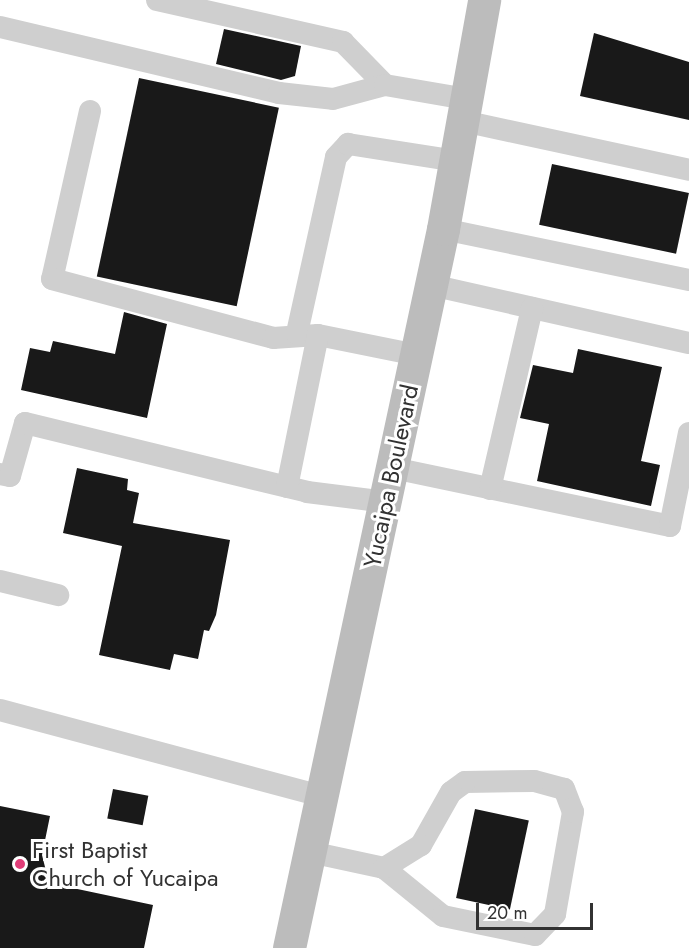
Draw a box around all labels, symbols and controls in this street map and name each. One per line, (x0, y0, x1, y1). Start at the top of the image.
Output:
street label: Yucaipa Boulevard (358, 382, 424, 570)
place label: First Baptist Church of Yucaipa (32, 836, 219, 892)
marker: First Baptist Church of Yucaipa (13, 857, 27, 871)
scale bar (479, 891, 596, 929)
text: 20 m (487, 900, 527, 926)

